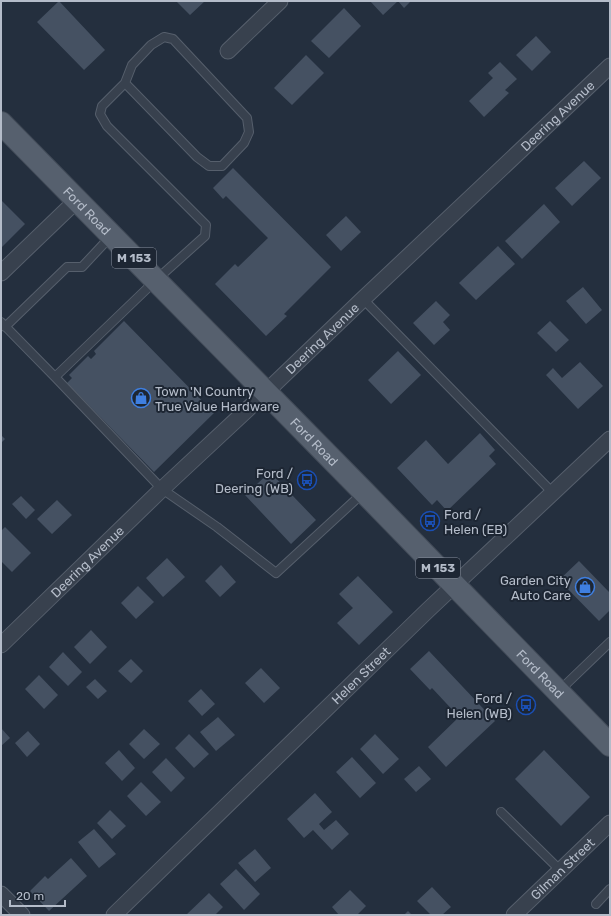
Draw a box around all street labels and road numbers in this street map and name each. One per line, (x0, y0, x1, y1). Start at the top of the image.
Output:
street label: Deering Avenue (517, 77, 597, 154)
street label: Ford Road (60, 183, 114, 238)
road number: M 153 (112, 248, 156, 268)
street label: Deering Avenue (282, 300, 362, 377)
street label: Ford Road (288, 414, 341, 469)
street label: Deering Avenue (48, 523, 127, 600)
road number: M 153 (416, 558, 460, 578)
street label: Helen Street (328, 644, 393, 707)
street label: Ford Road (514, 646, 567, 701)
street label: Gilman Street (527, 835, 597, 903)

